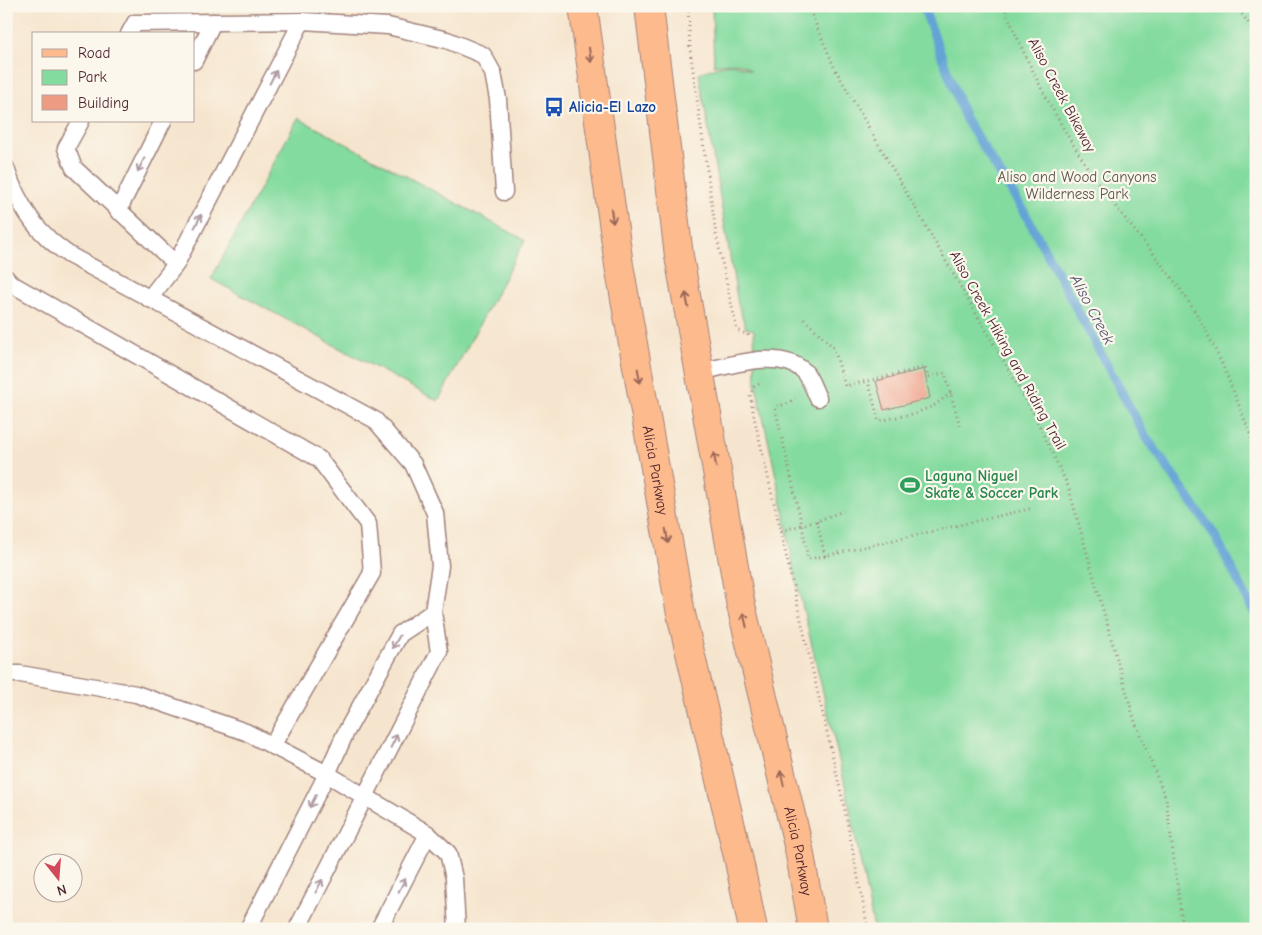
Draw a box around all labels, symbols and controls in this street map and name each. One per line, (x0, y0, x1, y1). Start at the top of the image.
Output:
legend (32, 32, 195, 122)
street label: Aliso Creek Bikeway (1024, 35, 1100, 156)
text: Road (78, 44, 110, 62)
one-way arrow (585, 46, 595, 62)
text: Park (78, 68, 107, 86)
one-way arrow (269, 70, 278, 85)
text: Building (78, 94, 129, 112)
bus stop icon: Alicia-El Lazo (543, 96, 565, 118)
place label: Alicia-El Lazo (569, 98, 656, 116)
one-way arrow (136, 157, 146, 172)
park label: Aliso and Wood Canyons Wilderness Park (998, 168, 1156, 203)
one-way arrow (607, 207, 617, 223)
one-way arrow (194, 214, 203, 229)
street label: Aliso Creek Hiking and Riding Trail (946, 247, 1070, 453)
water label: Aliso Creek (1066, 271, 1118, 348)
one-way arrow (681, 293, 691, 309)
one-way arrow (634, 367, 644, 383)
street label: Alicia Parkway (639, 424, 672, 517)
one-way arrow (710, 453, 720, 469)
place label: Laguna Niguel Skate & Soccer Park (925, 467, 1059, 502)
sports icon: Laguna Niguel Skate & Soccer Park (899, 474, 921, 496)
one-way arrow (662, 527, 672, 543)
one-way arrow (740, 613, 749, 629)
one-way arrow (391, 634, 401, 649)
one-way arrow (390, 734, 399, 749)
one-way arrow (777, 771, 786, 787)
one-way arrow (308, 794, 318, 809)
street label: Alicia Parkway (780, 805, 816, 897)
north arrow (32, 852, 82, 902)
one-way arrow (314, 878, 324, 893)
one-way arrow (397, 878, 407, 893)
text: N (55, 880, 69, 899)

